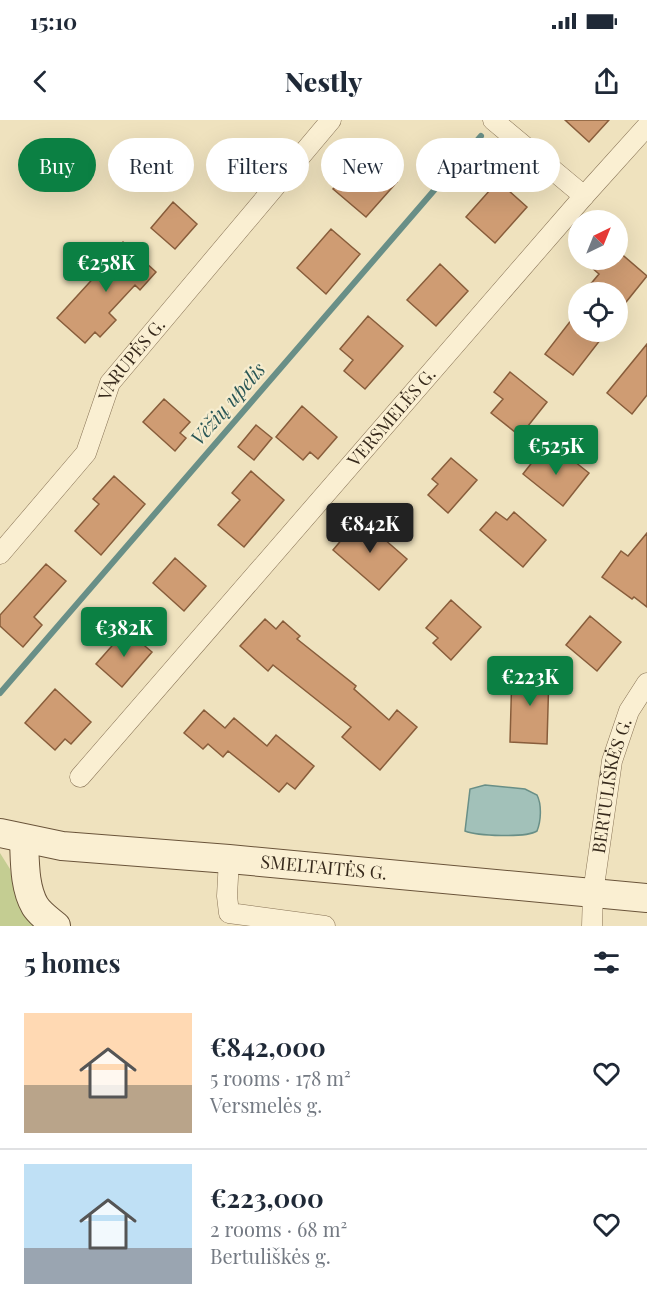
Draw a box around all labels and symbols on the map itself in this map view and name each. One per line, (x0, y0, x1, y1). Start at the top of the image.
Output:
north arrow (568, 210, 628, 270)
pin: €258K (64, 242, 148, 293)
street label: VARUPĖS G. (92, 313, 170, 404)
water label: Vėžių upelis (183, 355, 271, 450)
street label: VERSMELĖS G. (341, 362, 441, 472)
pin: €525K (514, 425, 598, 476)
pin: €842K (328, 503, 412, 554)
pin: €382K (82, 607, 166, 658)
pin: €223K (488, 656, 572, 707)
street label: BERTULIŠKĖS G. (586, 715, 637, 855)
street label: SMELTAITĖS G. (260, 849, 388, 885)

